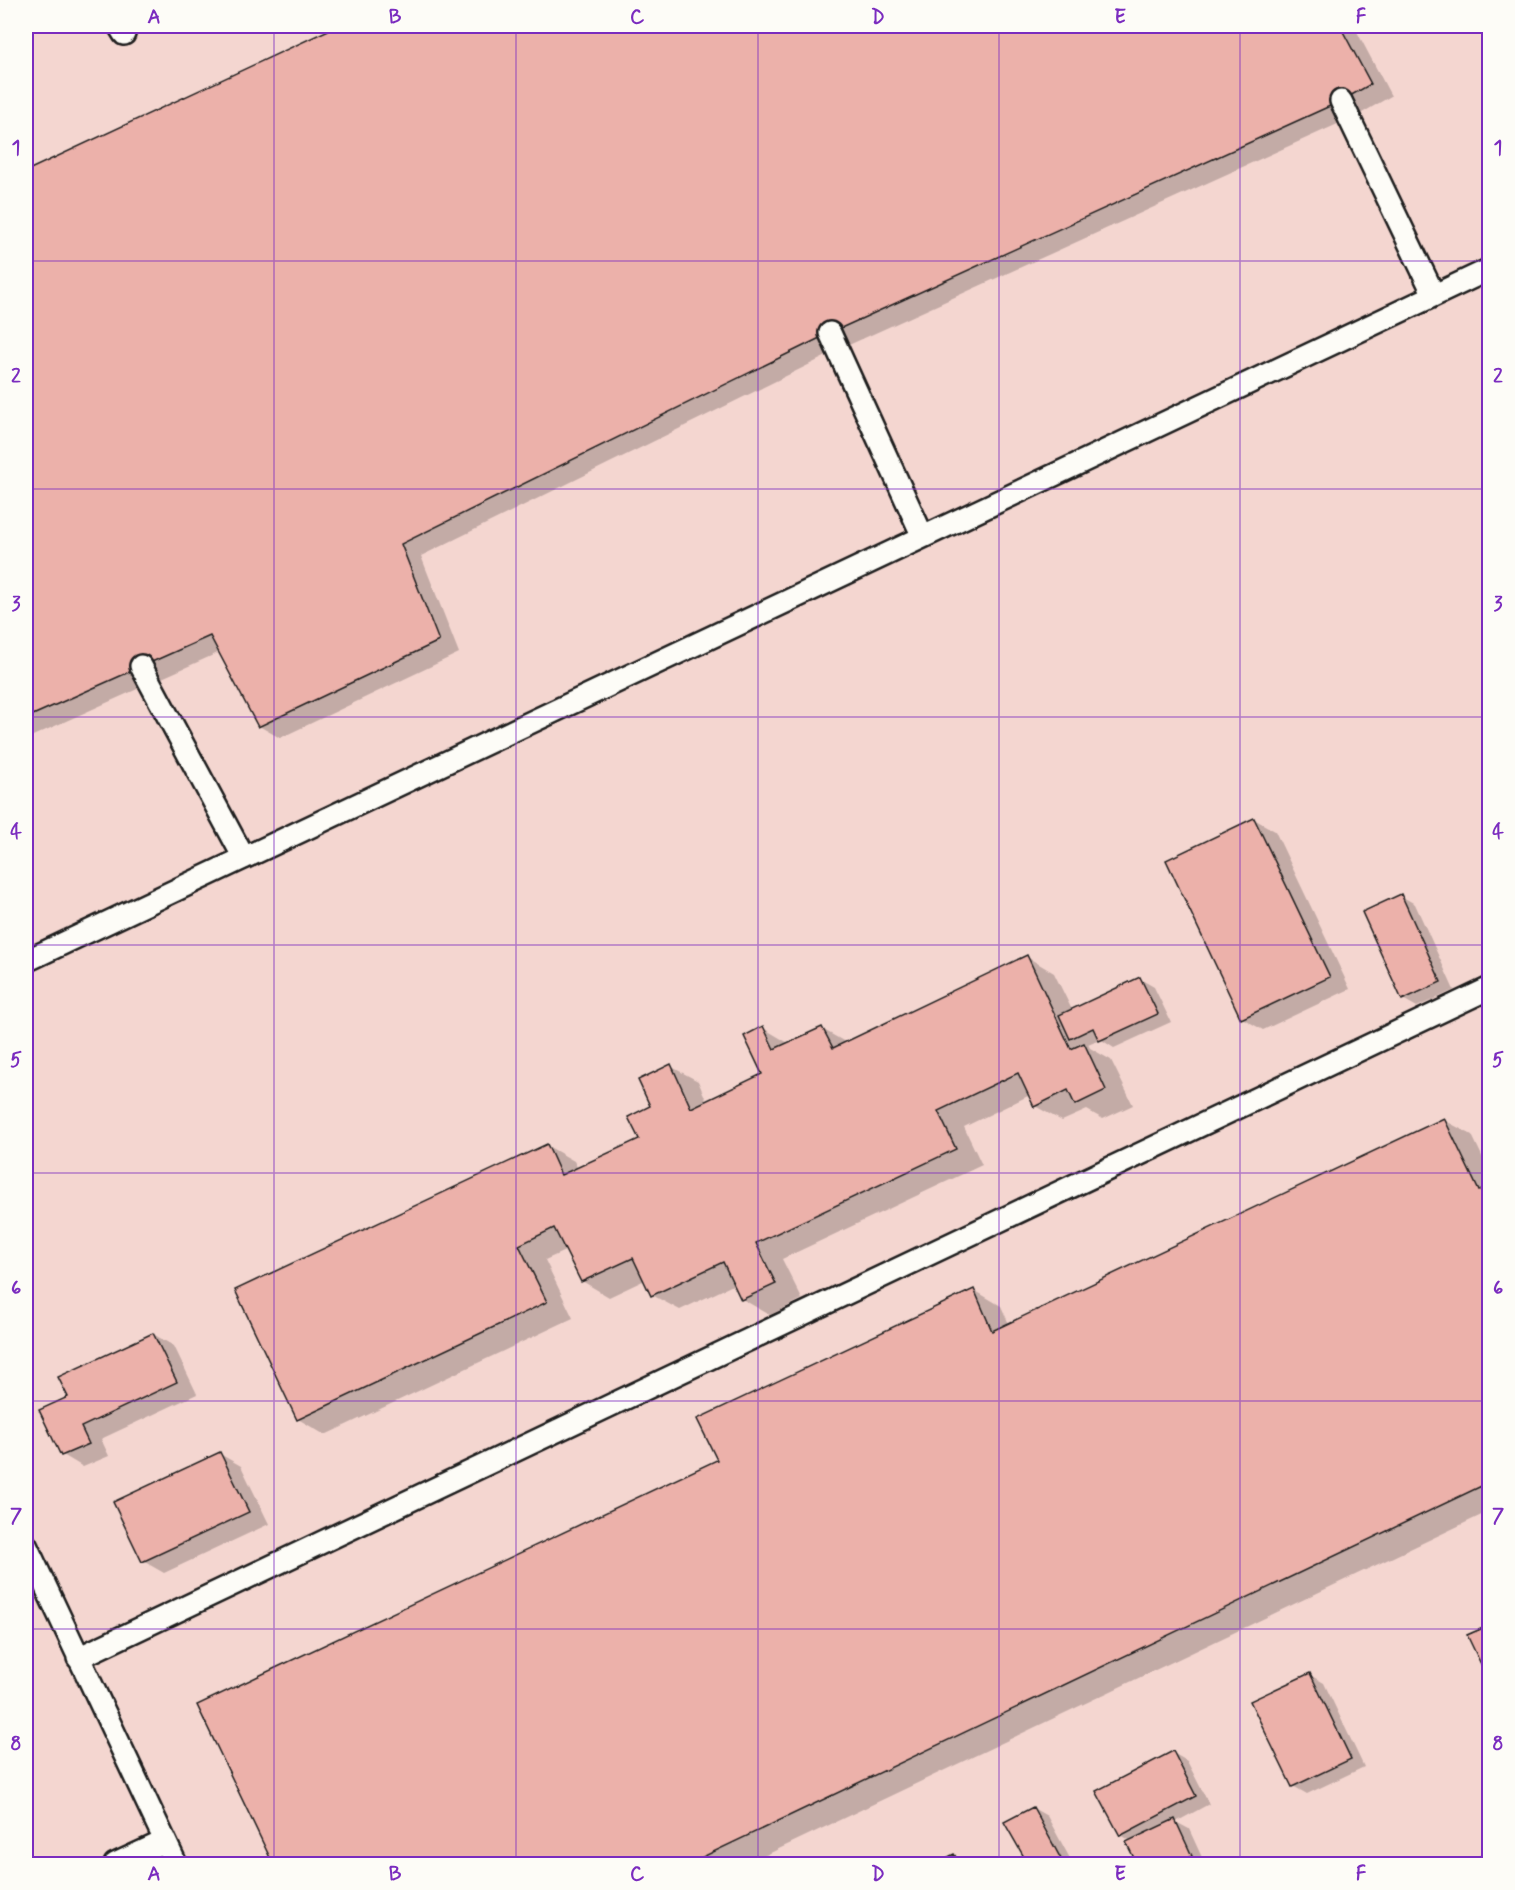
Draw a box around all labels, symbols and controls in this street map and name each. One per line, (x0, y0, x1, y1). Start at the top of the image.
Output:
text: A (147, 4, 161, 31)
text: B (389, 4, 402, 31)
text: C (630, 4, 645, 31)
text: D (871, 4, 885, 31)
text: E (1114, 4, 1126, 31)
text: F (1356, 4, 1367, 31)
text: 1 (12, 135, 20, 162)
text: 1 (1494, 135, 1502, 162)
text: 2 (11, 363, 21, 390)
text: 2 (1493, 363, 1503, 390)
text: 3 (11, 591, 21, 618)
text: 3 (1493, 591, 1503, 618)
text: 4 (10, 819, 22, 846)
text: 4 (1492, 819, 1504, 846)
text: 5 (10, 1047, 22, 1074)
text: 5 (1492, 1047, 1504, 1074)
text: 6 (11, 1275, 21, 1302)
text: 6 (1493, 1275, 1503, 1302)
text: 7 (10, 1503, 22, 1530)
text: 7 (1492, 1503, 1504, 1530)
text: 8 (10, 1731, 22, 1758)
text: 8 (1492, 1731, 1504, 1758)
text: A (147, 1861, 161, 1888)
text: B (389, 1861, 402, 1888)
text: C (630, 1861, 645, 1888)
text: D (871, 1861, 885, 1888)
text: E (1114, 1861, 1126, 1888)
text: F (1356, 1861, 1367, 1888)

